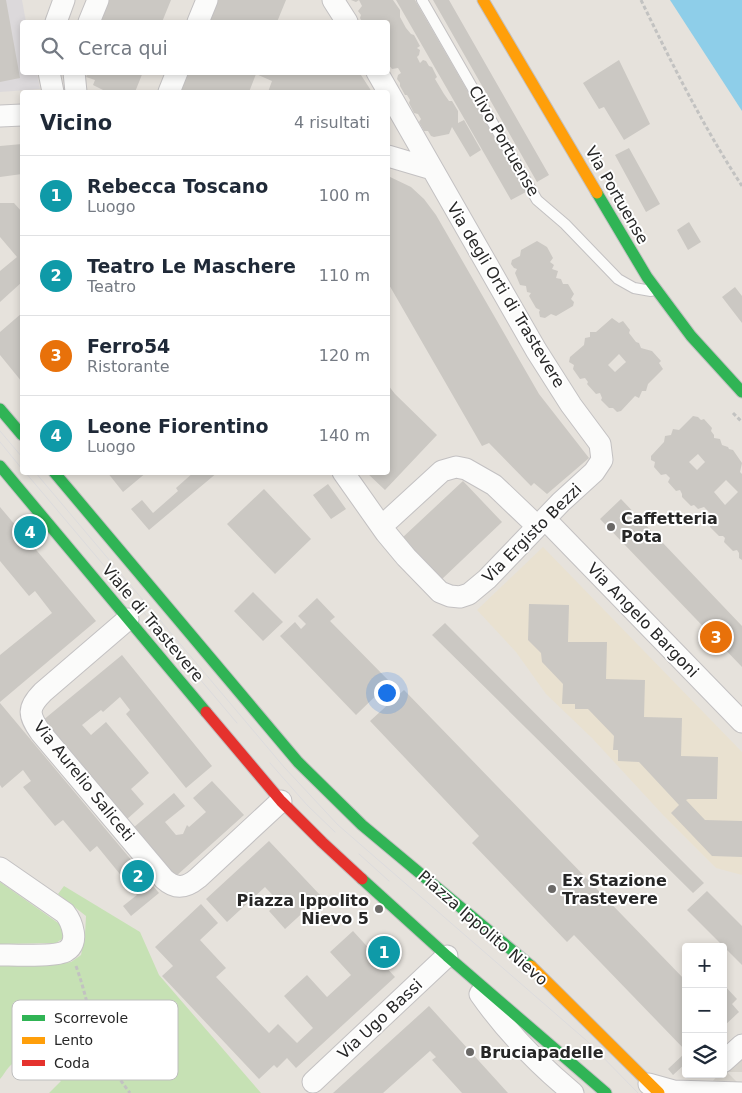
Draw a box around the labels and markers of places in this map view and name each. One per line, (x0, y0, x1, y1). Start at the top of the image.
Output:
place label: Caffetteria Pota (621, 509, 718, 546)
pin: 4 (14, 513, 46, 551)
marker: Caffetteria Pota (605, 521, 617, 533)
pin: 3 (700, 618, 732, 656)
pin: 2 (122, 857, 154, 895)
place label: Ex Stazione Trastevere (562, 871, 667, 908)
marker: Ex Stazione Trastevere (546, 883, 558, 895)
place label: Piazza Ippolito Nievo 5 (237, 891, 369, 928)
marker: Piazza Ippolito Nievo 5 (373, 903, 385, 915)
pin: 1 (368, 933, 400, 971)
place label: Bruciapadelle (480, 1043, 604, 1062)
marker: Bruciapadelle (464, 1046, 476, 1058)

